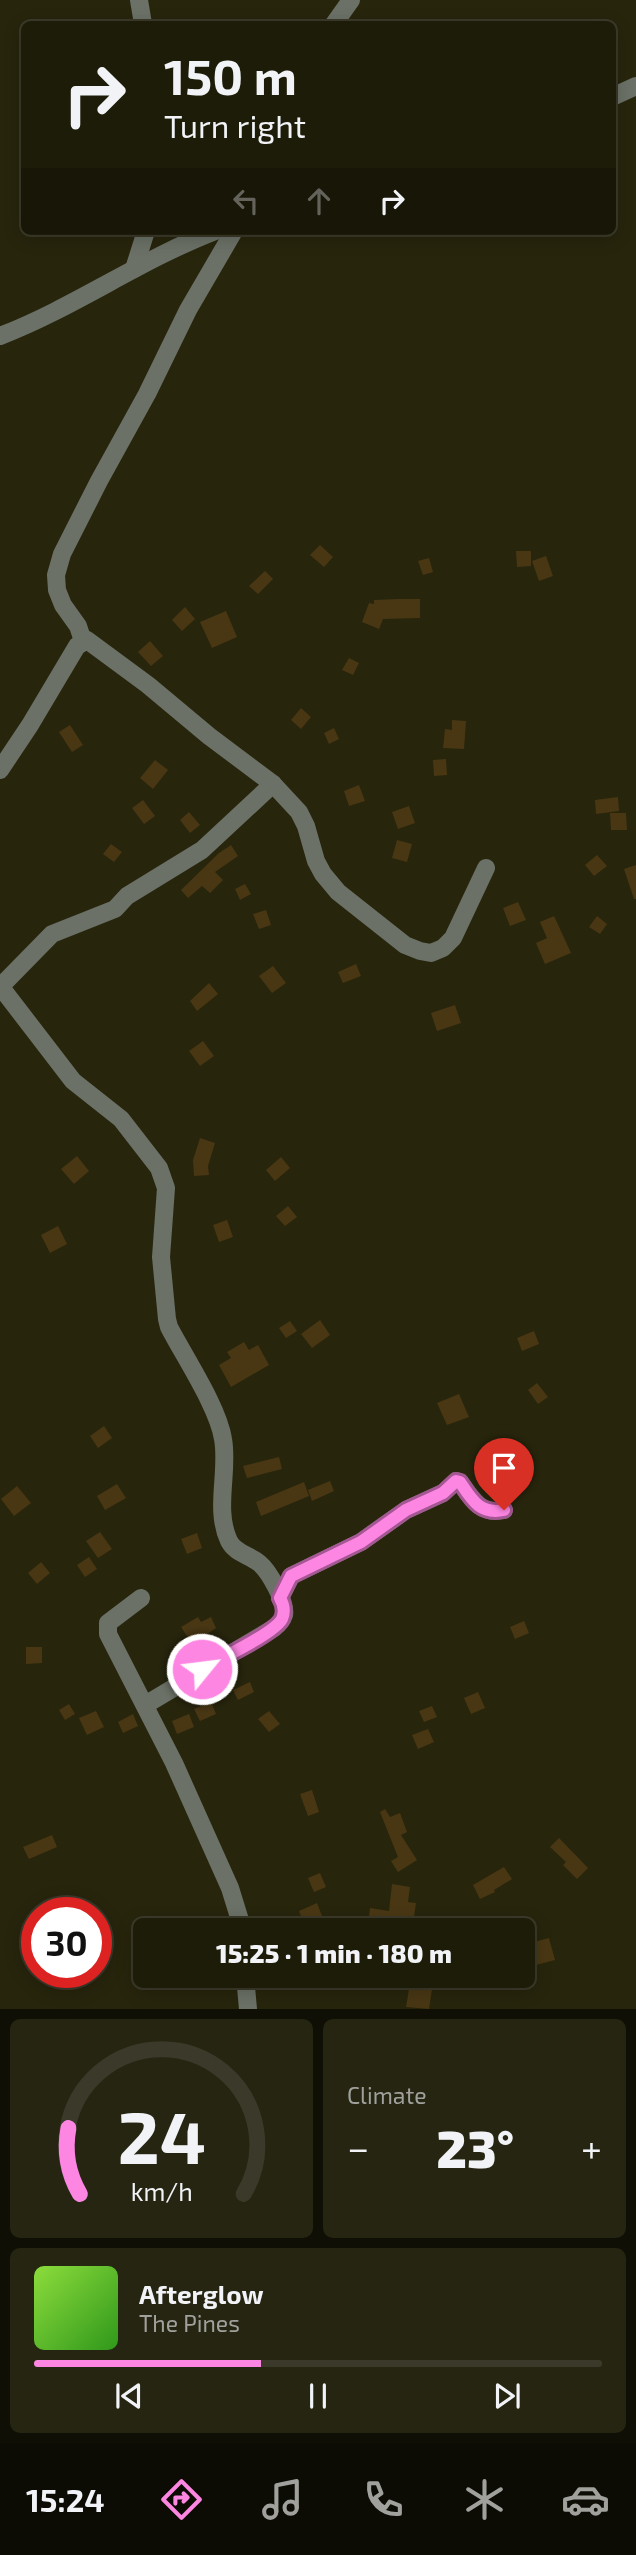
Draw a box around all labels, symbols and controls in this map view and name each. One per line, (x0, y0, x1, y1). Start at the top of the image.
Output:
text: 150 m (164, 46, 297, 105)
icon: right (49, 49, 140, 140)
text: Turn right (164, 106, 306, 144)
icon: left (227, 182, 265, 220)
icon: ahead (300, 182, 338, 220)
icon: right (373, 182, 411, 220)
pin (474, 1438, 534, 1510)
icon: arrive (485, 1449, 523, 1487)
position arrow (165, 1632, 239, 1706)
speed limit sign: 30 (21, 1897, 112, 1988)
text: 15:25 · 1 min · 180 m (216, 1937, 452, 1968)
text: Climate (347, 2081, 427, 2109)
text: 24 (117, 2092, 206, 2180)
text: 23° (436, 2116, 514, 2178)
text: − (347, 2124, 369, 2170)
text: + (581, 2124, 602, 2170)
text: km/h (130, 2176, 193, 2206)
text: Afterglow (139, 2278, 264, 2309)
text: The Pines (139, 2309, 240, 2337)
icon: previous (110, 2377, 148, 2415)
icon: pause (299, 2377, 337, 2415)
icon: next (488, 2377, 526, 2415)
icon: directions (157, 2475, 206, 2524)
icon: music (258, 2475, 307, 2524)
icon: phone (359, 2475, 408, 2524)
icon: climate (460, 2475, 509, 2524)
icon: car (561, 2475, 610, 2524)
text: 15:24 (26, 2480, 105, 2518)

